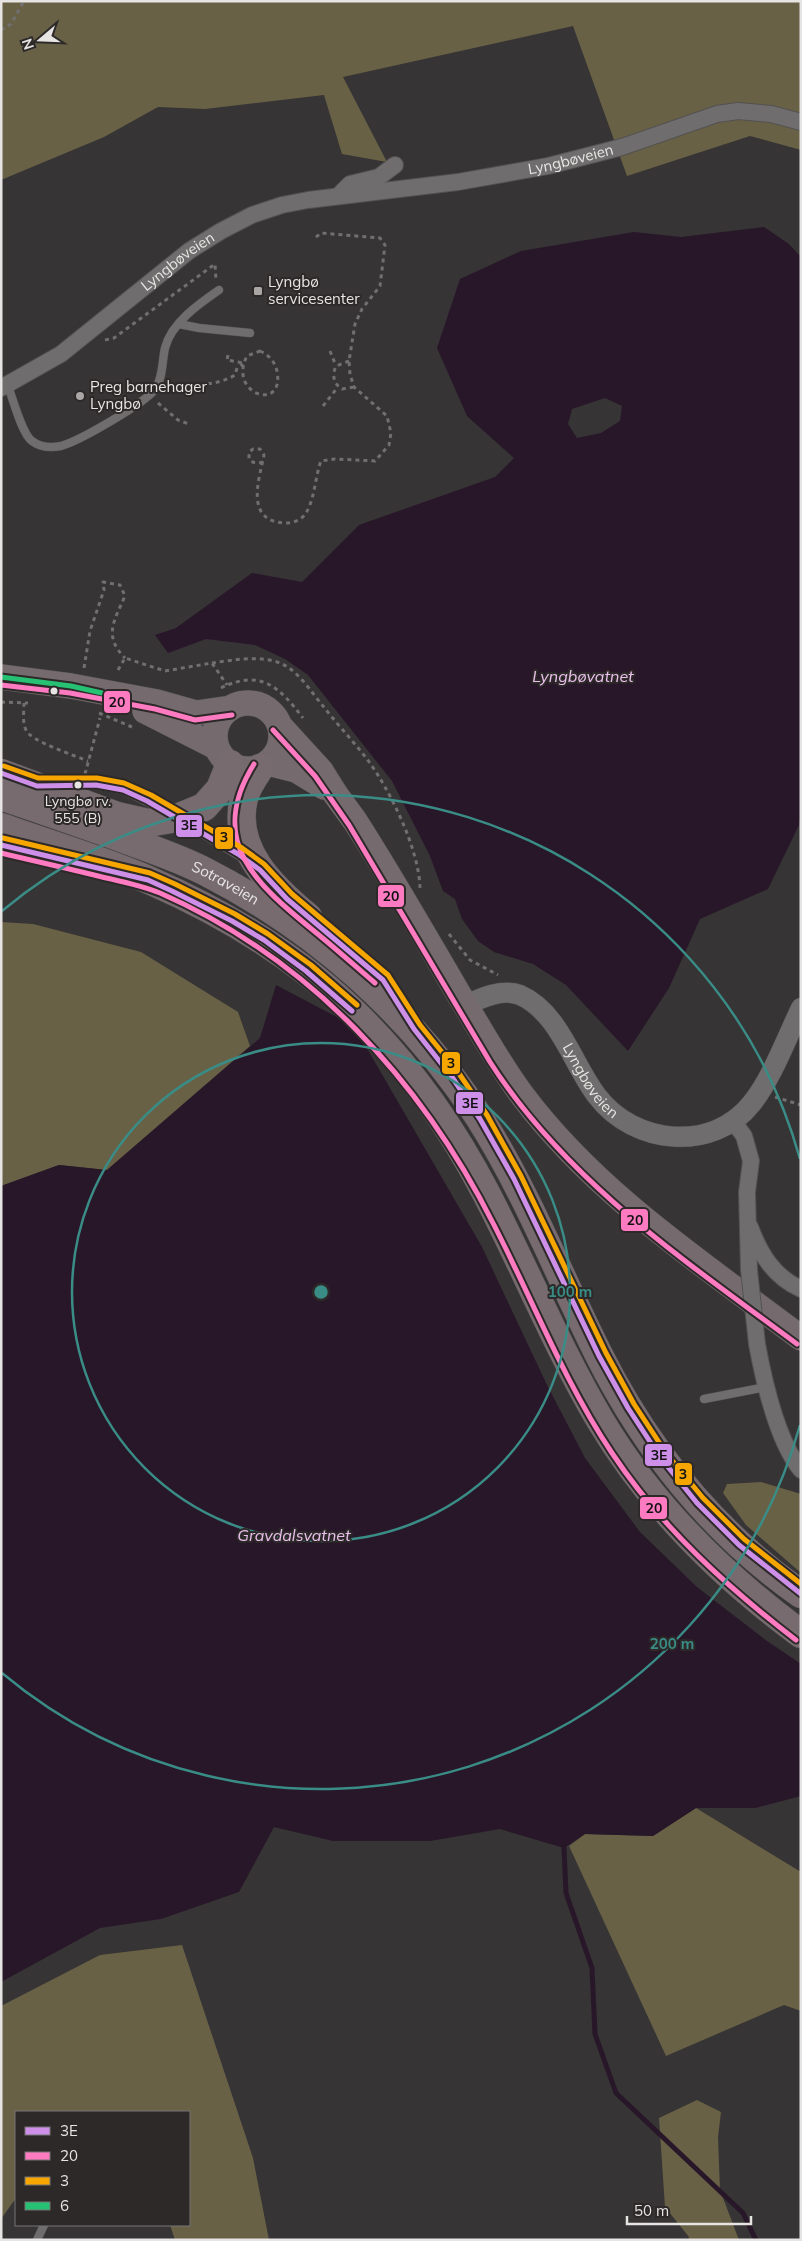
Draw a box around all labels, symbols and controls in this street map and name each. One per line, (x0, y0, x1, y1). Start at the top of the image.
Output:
north arrow (15, 15, 65, 65)
text: N (17, 36, 38, 52)
street label: Lyngbøveien (526, 140, 615, 178)
street label: Lyngbøveien (137, 227, 218, 295)
place label: Lyngbø servicesenter (268, 272, 360, 308)
marker: Lyngbø servicesenter (252, 285, 264, 297)
place label: Preg barnehager Lyngbø (90, 377, 207, 413)
marker: Preg barnehager Lyngbø (74, 390, 86, 402)
water label: Lyngbøvatnet (532, 666, 634, 686)
unlabelled marker (49, 686, 59, 696)
line badge: 20 (103, 690, 131, 714)
text: 20 (109, 693, 125, 711)
marker: Lyngbø rv. 555 (B) (73, 780, 83, 790)
place label: Lyngbø rv. 555 (B) (45, 792, 111, 827)
line badge: 3E (175, 814, 203, 838)
text: 3E (181, 816, 197, 834)
line badge: 3 (214, 826, 234, 850)
text: 3 (220, 828, 228, 846)
street label: Sotraveien (189, 856, 263, 909)
line badge: 20 (377, 884, 405, 908)
text: 20 (383, 887, 399, 905)
street label: Lyngbøveien (559, 1039, 623, 1122)
line badge: 3 (441, 1051, 461, 1075)
text: 3 (447, 1054, 455, 1072)
line badge: 3E (455, 1091, 484, 1115)
text: 3E (462, 1094, 478, 1112)
line badge: 20 (620, 1208, 649, 1232)
text: 20 (627, 1211, 643, 1229)
text: 100 m (548, 1282, 592, 1301)
centre of rings (312, 1283, 330, 1301)
line badge: 3E (644, 1443, 673, 1467)
text: 3E (651, 1446, 667, 1464)
line badge: 3 (674, 1462, 693, 1486)
text: 3 (679, 1465, 687, 1483)
line badge: 20 (639, 1496, 668, 1520)
text: 20 (646, 1499, 662, 1517)
water label: Gravdalsvatnet (237, 1525, 351, 1545)
text: 200 m (650, 1634, 694, 1653)
legend (15, 2111, 190, 2226)
text: 3E (60, 2121, 78, 2140)
text: 20 (60, 2146, 78, 2165)
text: 3 (60, 2171, 69, 2190)
scale bar (627, 2194, 751, 2226)
text: 6 (60, 2196, 69, 2215)
text: 50 m (634, 2201, 669, 2220)

